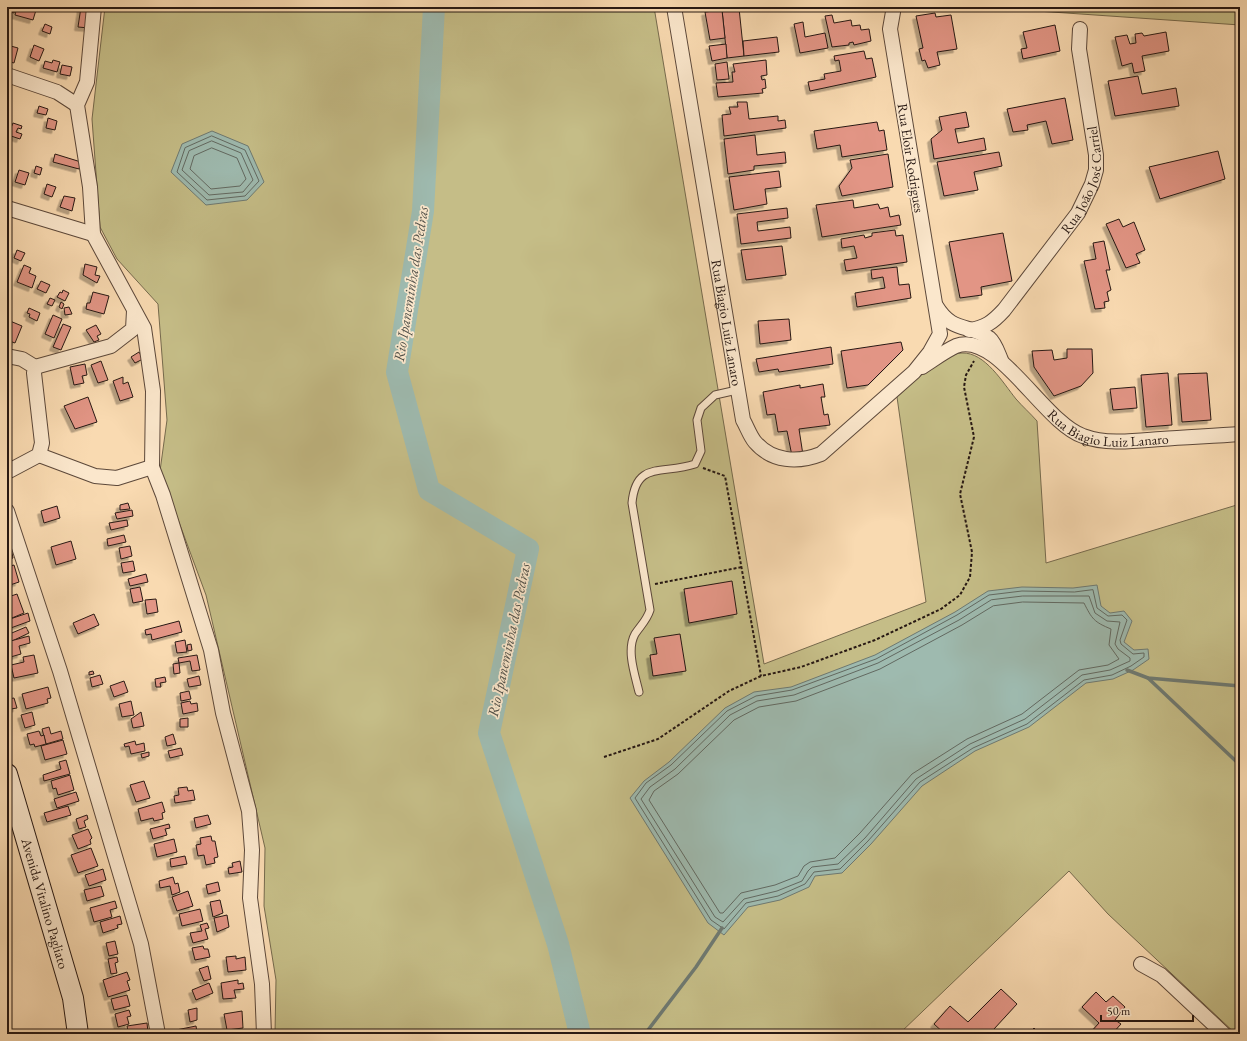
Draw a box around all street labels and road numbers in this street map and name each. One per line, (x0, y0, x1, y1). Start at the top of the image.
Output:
street label: Rua Eloir Rodrigues (893, 102, 929, 214)
street label: Rua João José Carriel (1057, 124, 1105, 237)
street label: Rua Biagio Luiz Lanaro (707, 258, 746, 387)
street label: Rua Biagio Luiz Lanaro (1044, 405, 1169, 451)
street label: Avenida Vitalino Pagliato (17, 835, 73, 971)

